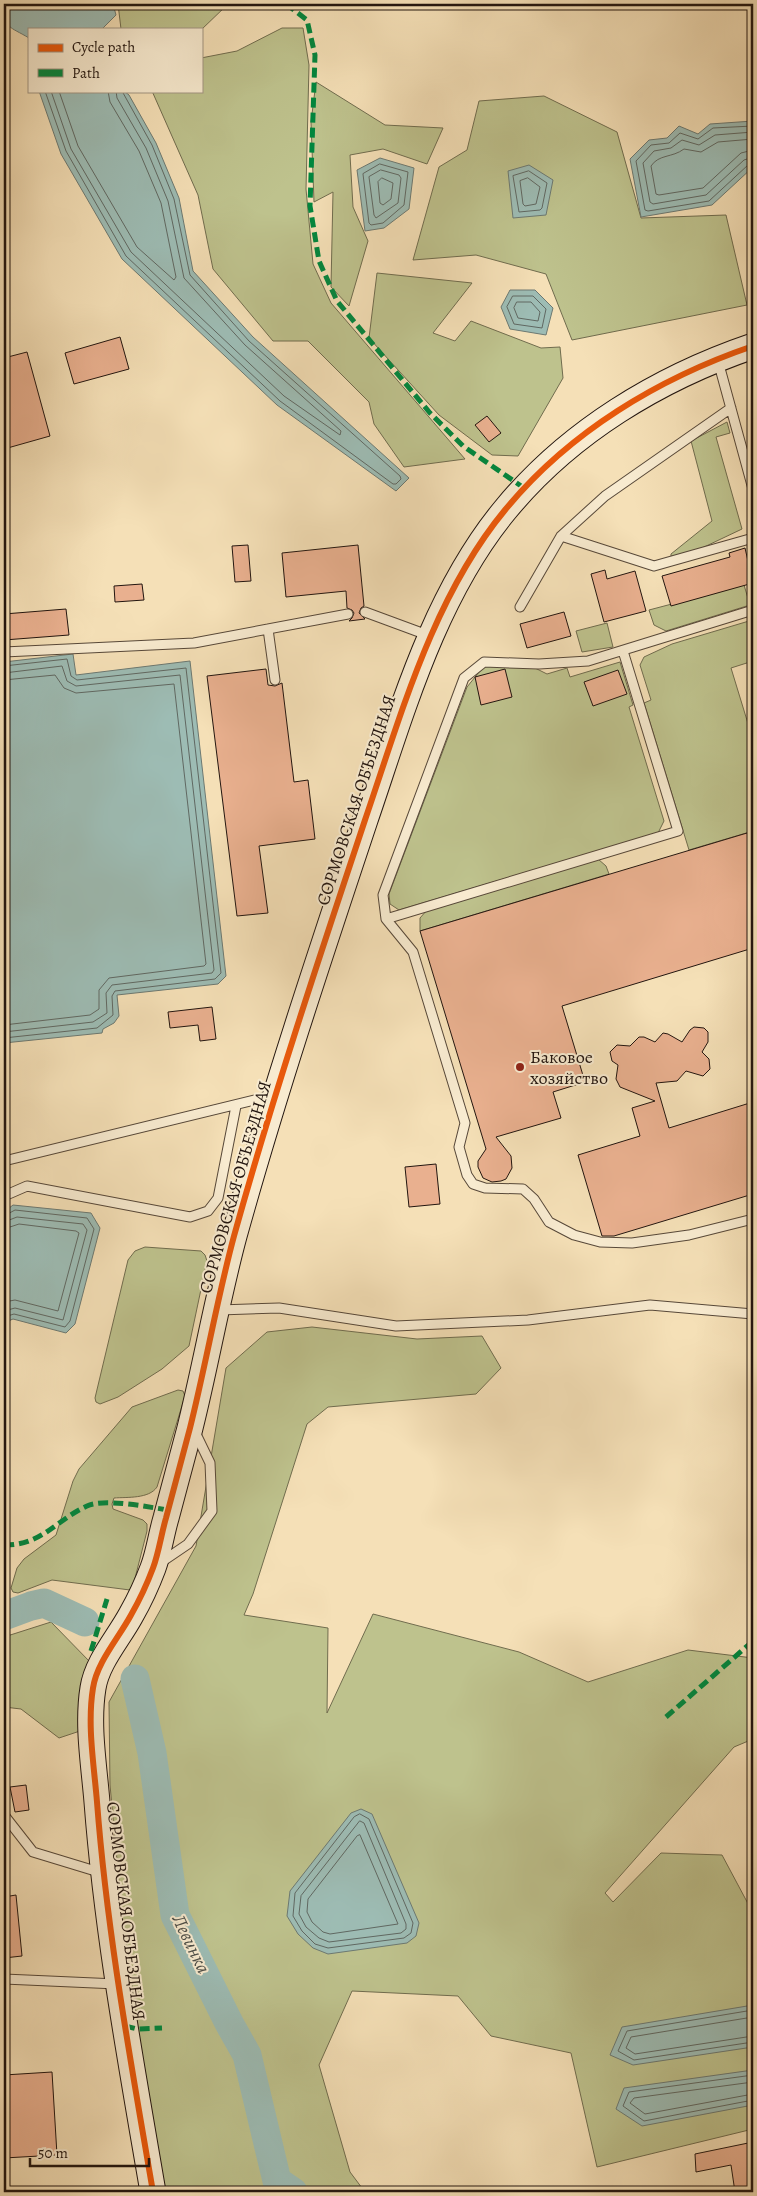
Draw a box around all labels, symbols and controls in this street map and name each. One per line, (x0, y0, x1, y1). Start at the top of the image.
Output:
legend (28, 28, 202, 92)
text: Cycle path (72, 37, 135, 57)
text: Path (72, 63, 100, 83)
street label: СОРМОВСКАЯ ОБЪЕЗДНАЯ (311, 692, 401, 908)
place label: Баковое хозяйство (530, 1045, 608, 1090)
marker: Баковое хозяйство (514, 1061, 526, 1073)
street label: СОРМОВСКАЯ ОБЪЕЗДНАЯ (193, 1078, 277, 1296)
street label: СОРМОВСКАЯ ОБЪЕЗДНАЯ (101, 1800, 151, 2022)
water label: Левинка (165, 1909, 217, 1978)
scale bar (30, 2136, 149, 2168)
text: 50 m (38, 2143, 68, 2163)

